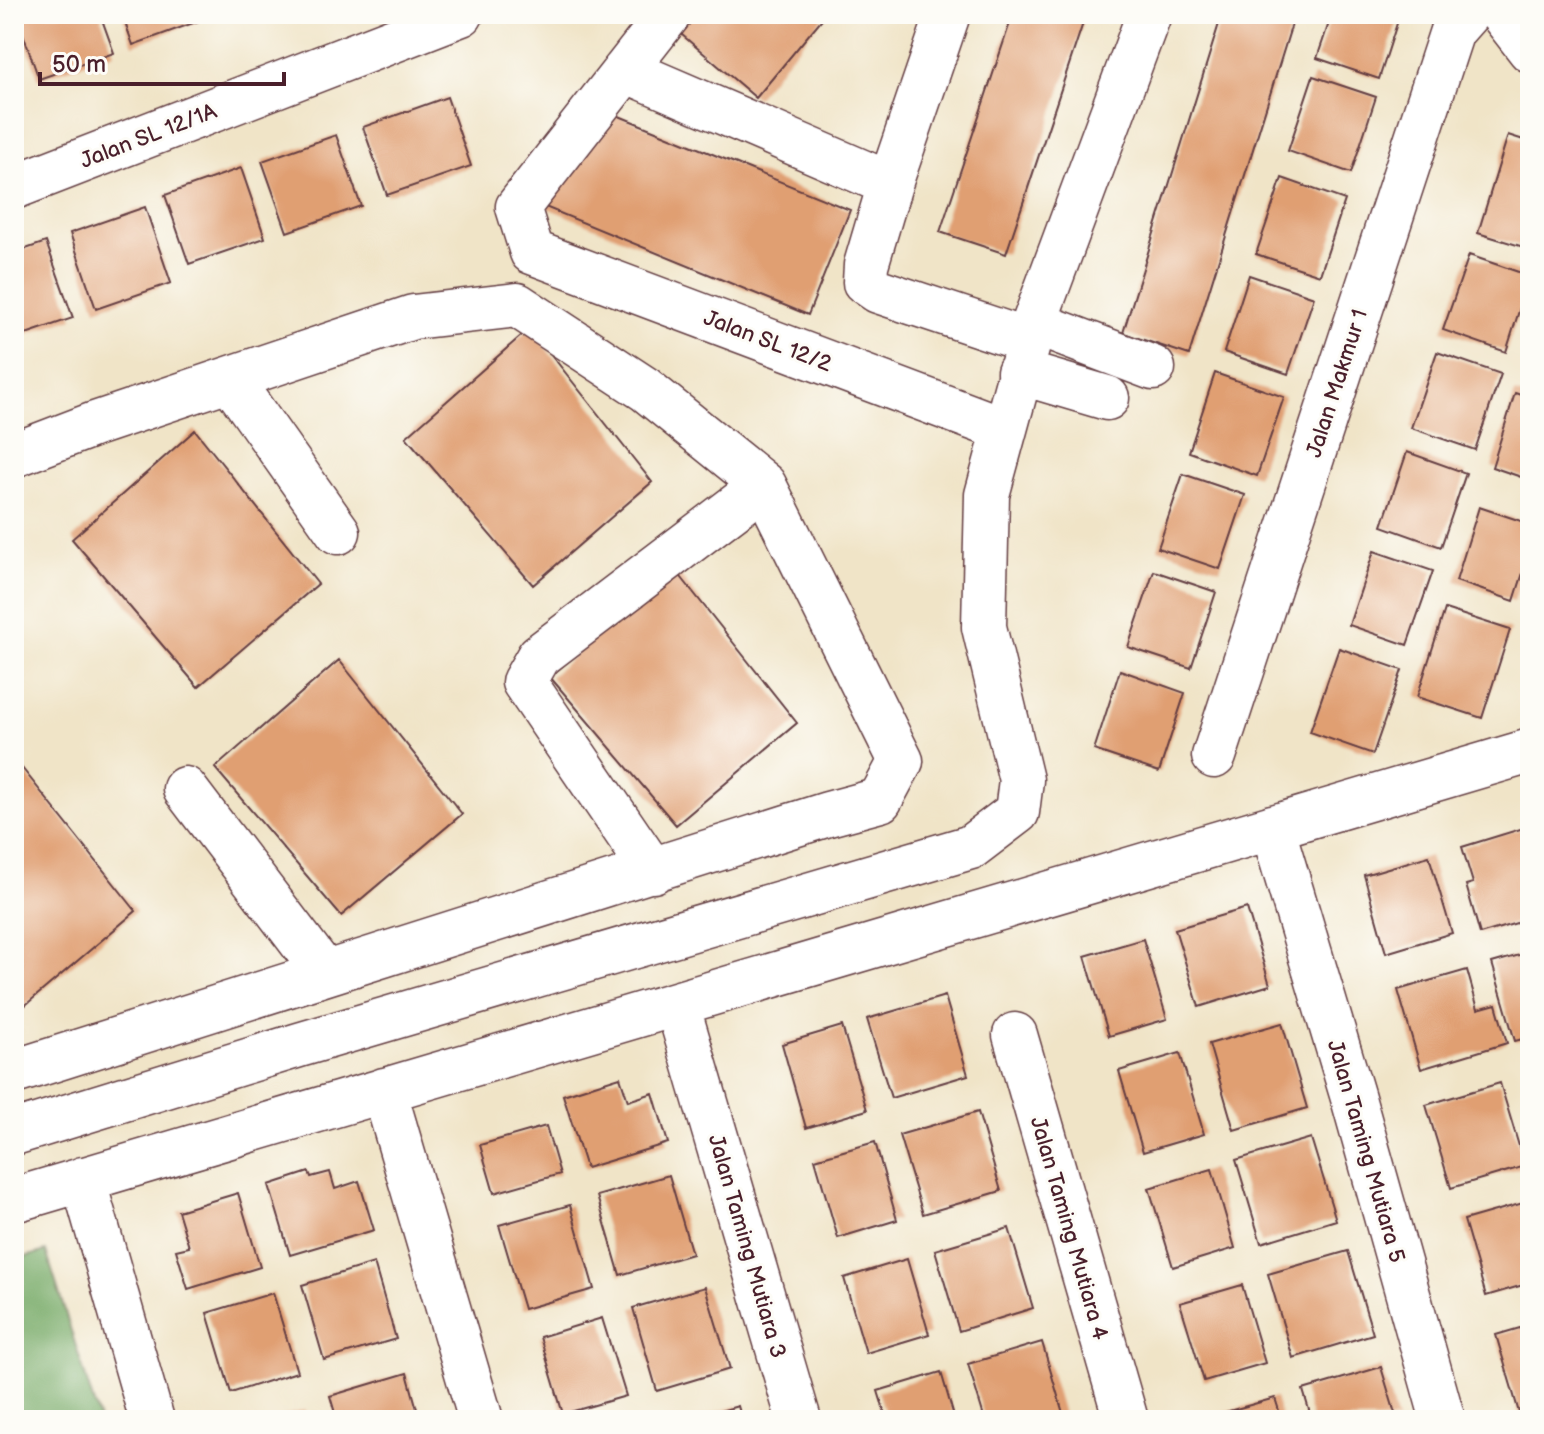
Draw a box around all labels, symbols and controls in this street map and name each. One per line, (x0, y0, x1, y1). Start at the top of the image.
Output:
scale bar (40, 36, 284, 86)
text: 50 m (52, 50, 106, 79)
street label: Jalan SL 12/1A (77, 98, 221, 175)
street label: Jalan SL 12/2 (700, 305, 835, 378)
street label: Jalan Makmur 1 (1301, 306, 1374, 461)
street label: Jalan Taming Mutiara 5 (1321, 1037, 1410, 1266)
street label: Jalan Taming Mutiara 4 (1024, 1114, 1114, 1344)
street label: Jalan Taming Mutiara 3 (702, 1132, 791, 1361)

